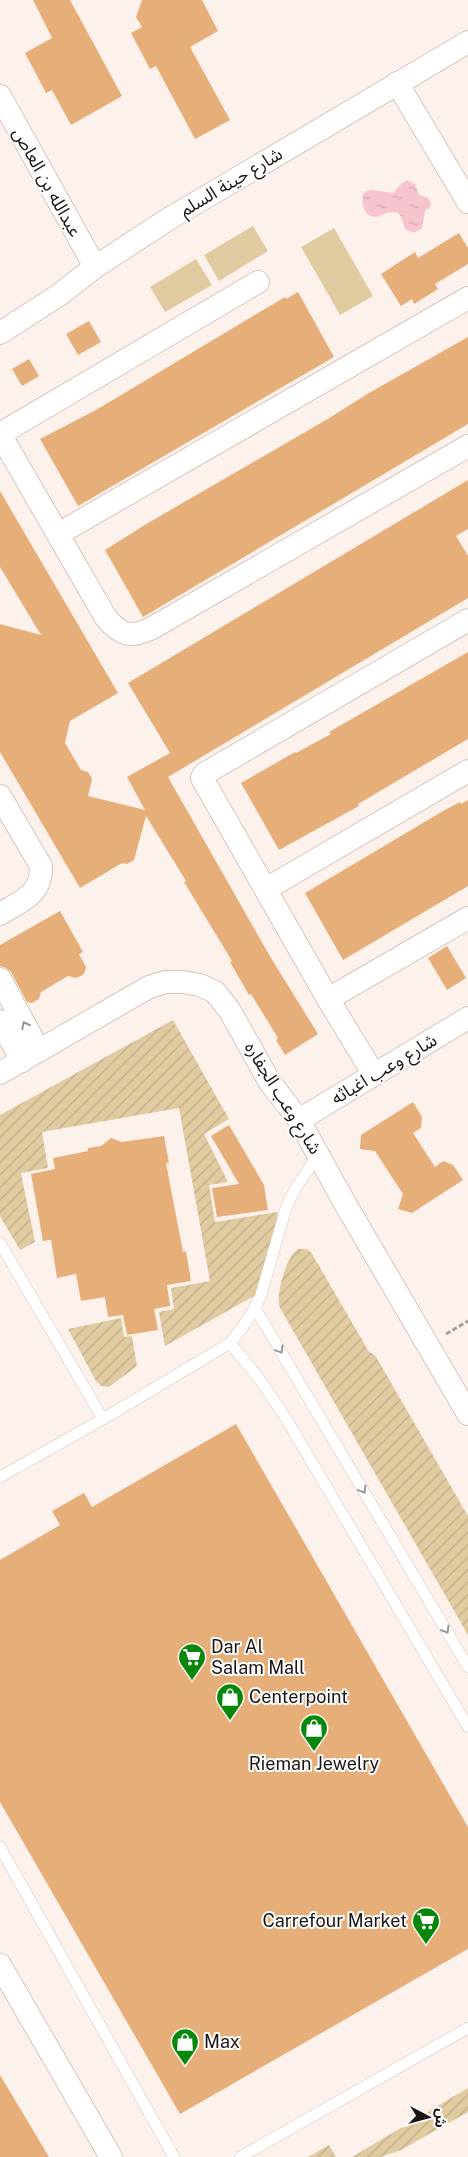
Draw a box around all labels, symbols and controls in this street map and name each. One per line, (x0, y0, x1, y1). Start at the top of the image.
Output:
street label: عبدالله بن العاص (8, 123, 86, 241)
street label: شارع حينة السلم (176, 143, 288, 224)
one-way arrow (21, 1021, 31, 1030)
street label: شارع وعب اغباثه (327, 1029, 442, 1112)
street label: شارع وعب الجفاره (237, 1038, 326, 1160)
one-way arrow (274, 1344, 284, 1353)
one-way arrow (357, 1484, 367, 1493)
one-way arrow (439, 1624, 449, 1633)
place label: Dar Al Salam Mall (211, 1636, 305, 1678)
supermarket icon: Dar Al Salam Mall (177, 1642, 207, 1681)
shop icon: Centerpoint (215, 1682, 245, 1721)
place label: Centerpoint (249, 1686, 348, 1707)
shop icon: Rieman Jewelry (299, 1713, 329, 1752)
place label: Rieman Jewelry (249, 1753, 380, 1774)
supermarket icon: Carrefour Market (411, 1906, 441, 1945)
place label: Carrefour Market (263, 1910, 407, 1931)
shop icon: Max (170, 2027, 200, 2066)
place label: Max (204, 2031, 240, 2052)
north arrow (403, 2092, 453, 2142)
text: ش (432, 2108, 450, 2129)

